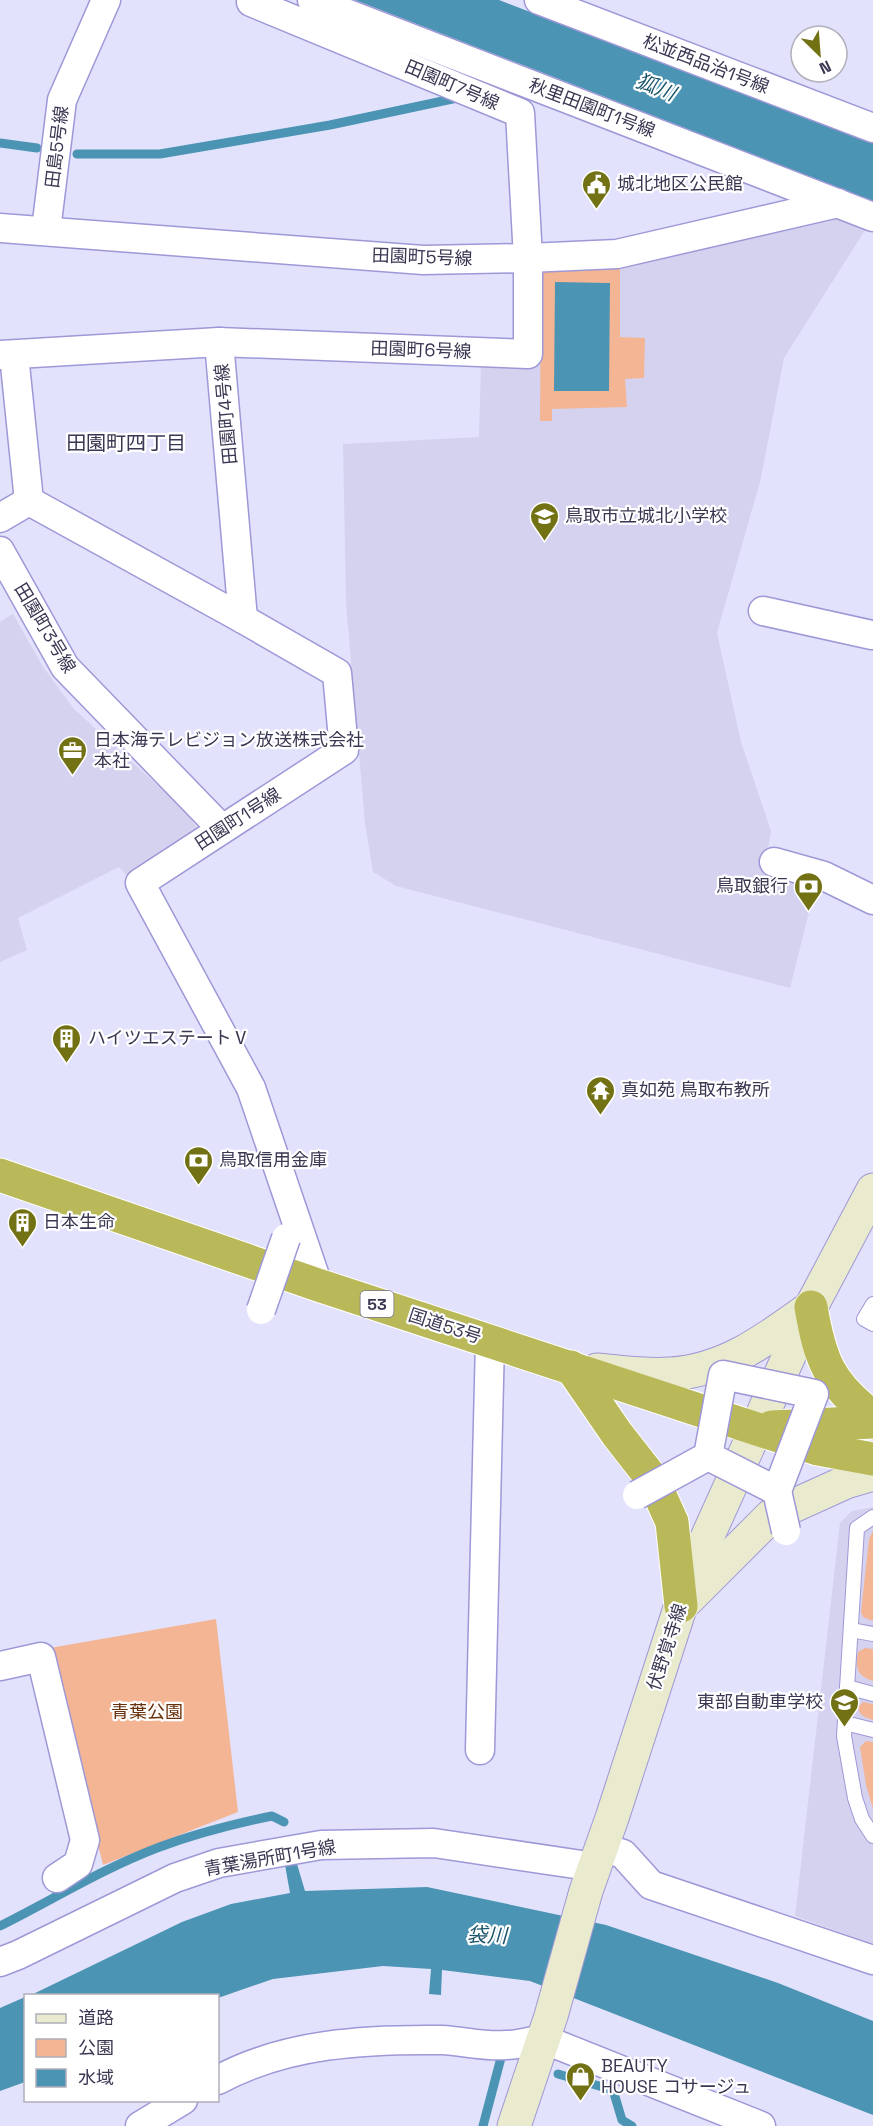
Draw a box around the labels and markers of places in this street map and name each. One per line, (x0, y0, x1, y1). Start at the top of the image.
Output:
public building icon: 城北地区公民館 (580, 168, 612, 210)
place label: 城北地区公民館 (617, 172, 743, 195)
school or university icon: 鳥取市立城北小学校 (528, 500, 560, 542)
place label: 鳥取市立城北小学校 (565, 504, 727, 527)
place label: 日本海テレビジョン放送株式会社 本社 (94, 728, 364, 772)
office icon: 日本海テレビジョン放送株式会社 本社 (57, 734, 89, 776)
bank icon: 鳥取銀行 (793, 870, 825, 912)
place label: 鳥取銀行 (716, 874, 788, 897)
building icon: ハイツエステートⅤ (51, 1022, 83, 1064)
place label: ハイツエステートⅤ (88, 1026, 250, 1049)
temple icon: 真如苑 鳥取布教所 (584, 1074, 616, 1116)
place label: 真如苑 鳥取布教所 (621, 1078, 770, 1101)
bank icon: 鳥取信用金庫 (182, 1144, 214, 1186)
place label: 鳥取信用金庫 (219, 1148, 327, 1171)
building icon: 日本生命 (6, 1206, 38, 1248)
place label: 日本生命 (43, 1210, 115, 1233)
school or university icon: 東部自動車学校 (828, 1686, 860, 1728)
place label: 東部自動車学校 (697, 1690, 823, 1713)
place label: BEAUTY HOUSE コサージュ (601, 2054, 751, 2098)
shop icon: BEAUTY HOUSE コサージュ (564, 2060, 596, 2102)

